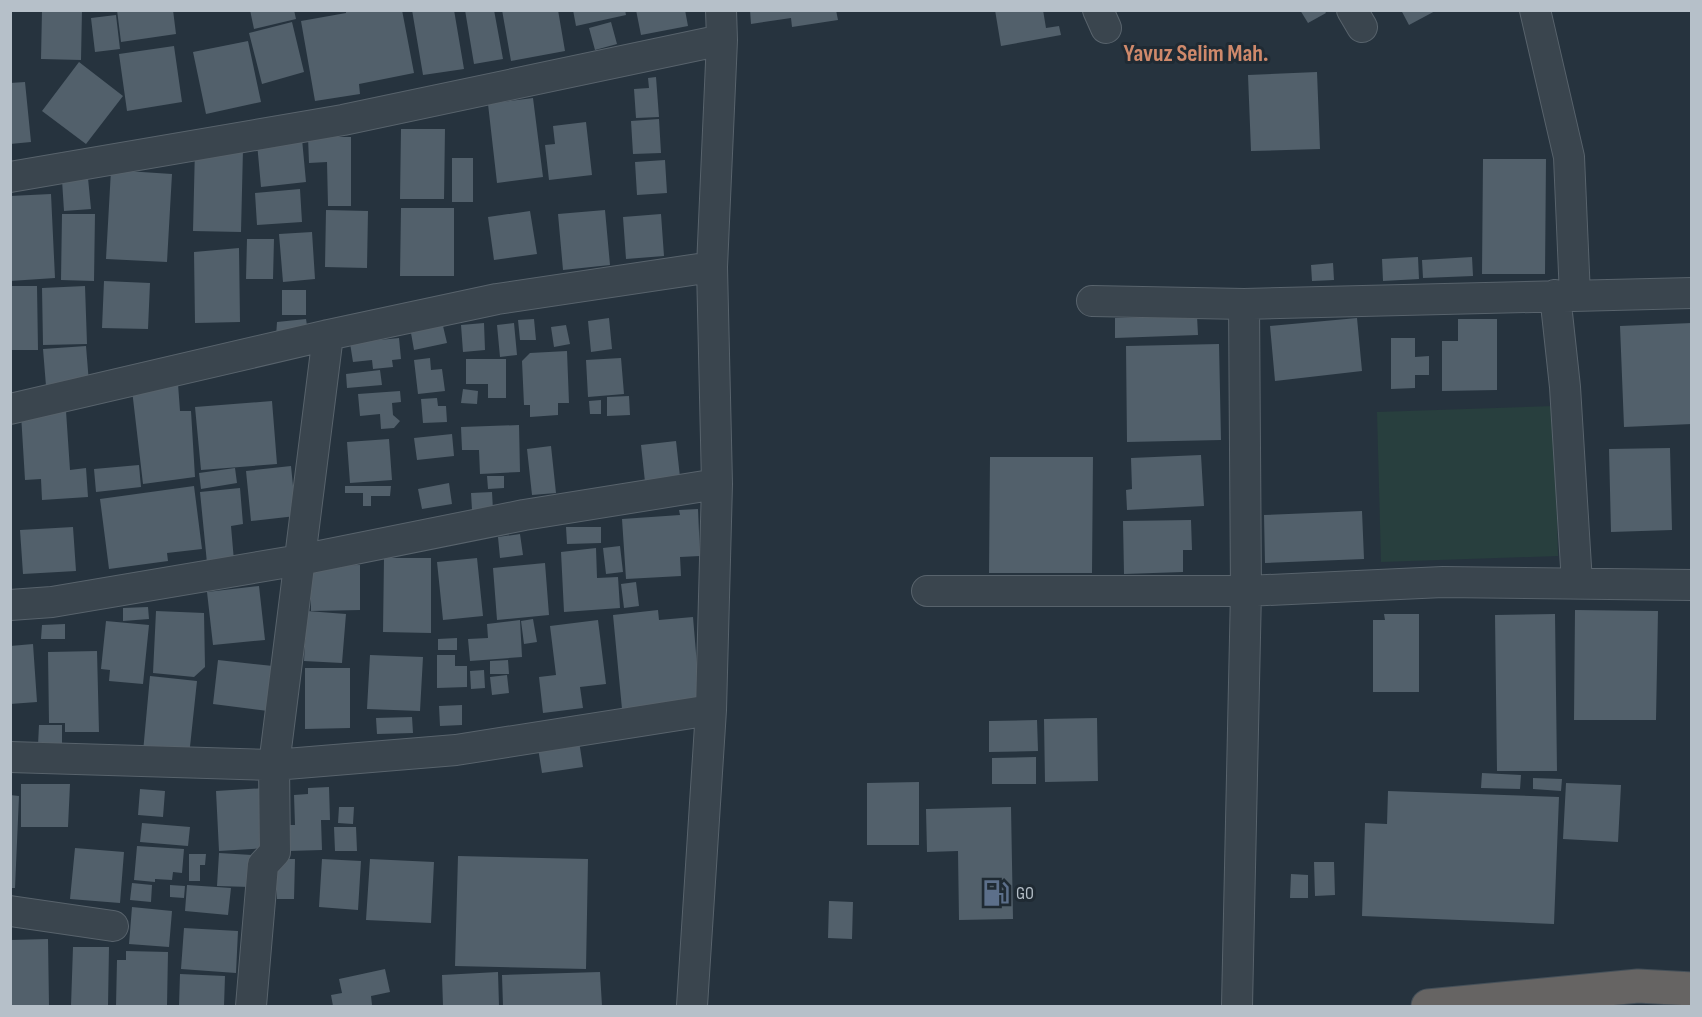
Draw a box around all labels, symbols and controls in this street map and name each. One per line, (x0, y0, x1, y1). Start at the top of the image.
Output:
district label: Yavuz Selim Mah. (1124, 39, 1268, 68)
fuel station icon: GO (981, 878, 1011, 908)
place label: GO (1016, 883, 1034, 904)

